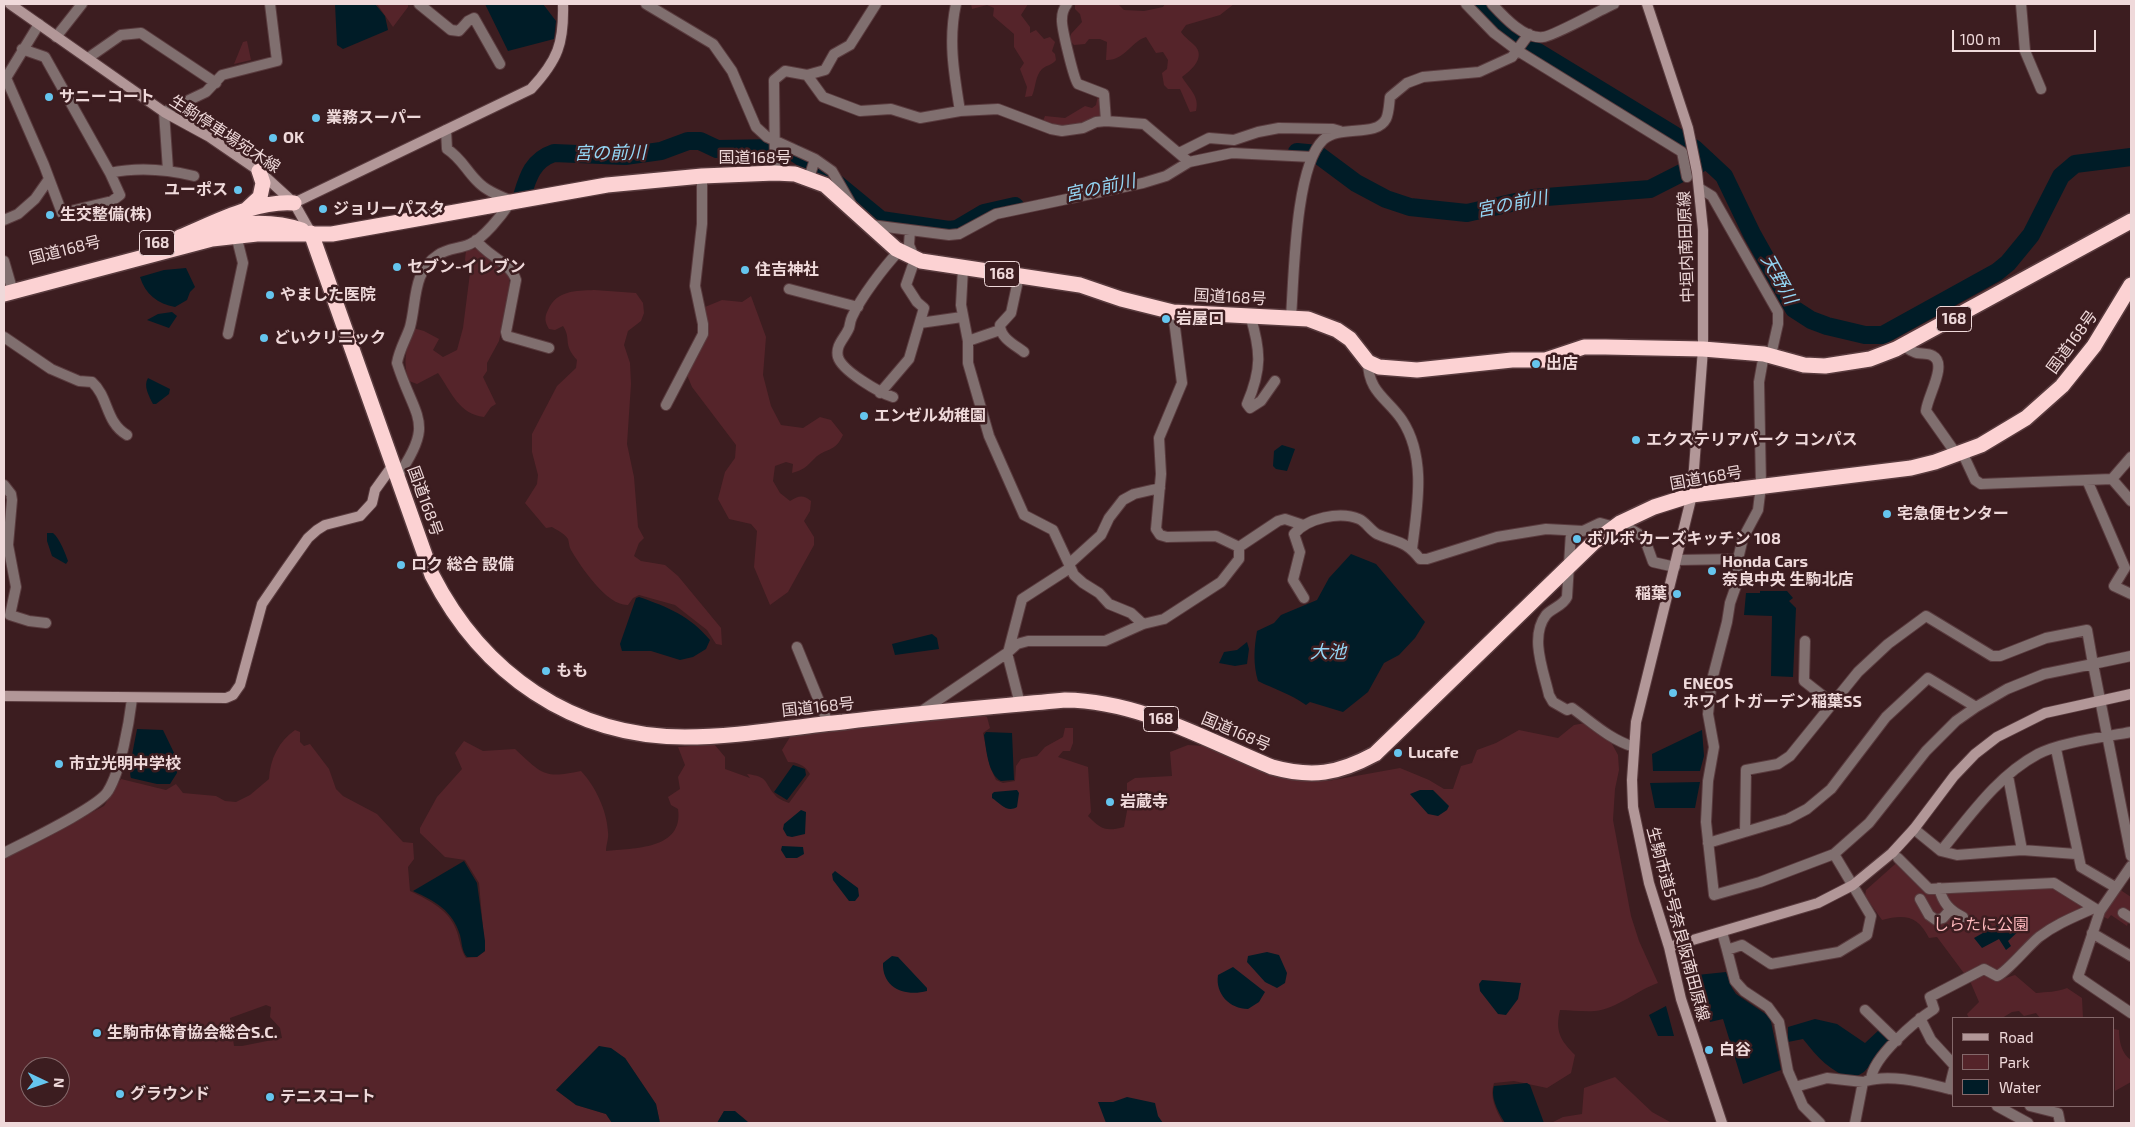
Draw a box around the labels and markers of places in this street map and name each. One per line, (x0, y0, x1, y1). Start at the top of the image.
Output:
place label: サニーコート (59, 87, 155, 107)
marker: サニーコート (43, 91, 55, 103)
place label: 業務スーパー (326, 108, 422, 128)
marker: 業務スーパー (310, 112, 322, 124)
place label: OK (283, 128, 304, 148)
marker: OK (267, 132, 279, 144)
place label: ユーポス (164, 180, 228, 200)
marker: ユーポス (232, 184, 244, 196)
place label: ジョリーパスタ (333, 199, 445, 219)
marker: ジョリーパスタ (317, 203, 329, 215)
place label: 生交整備(株) (60, 205, 152, 225)
marker: 生交整備(株) (44, 209, 56, 221)
place label: セブン-イレブン (407, 257, 526, 277)
place label: 住吉神社 (755, 260, 819, 280)
marker: セブン-イレブン (391, 261, 403, 273)
marker: 住吉神社 (739, 264, 751, 276)
place label: やました医院 (280, 285, 376, 305)
marker: やました医院 (264, 289, 276, 301)
place label: 岩屋口 (1176, 309, 1224, 329)
marker: 岩屋口 (1160, 313, 1172, 325)
place label: どいクリニック (274, 328, 386, 348)
marker: どいクリニック (258, 332, 270, 344)
place label: 出店 (1546, 354, 1578, 374)
marker: 出店 (1530, 358, 1542, 370)
place label: エンゼル幼稚園 (874, 406, 986, 426)
marker: エンゼル幼稚園 (858, 410, 870, 422)
place label: エクステリアパーク コンパス (1646, 430, 1857, 450)
marker: エクステリアパーク コンパス (1630, 434, 1642, 446)
place label: 宅急便センター (1897, 504, 2009, 524)
marker: 宅急便センター (1881, 508, 1893, 520)
place label: ボルボ カーズキッチン 108 (1587, 529, 1781, 549)
marker: ボルボ カーズキッチン 108 (1571, 533, 1583, 545)
place label: Honda Cars 奈良中央 生駒北店 (1722, 552, 1853, 590)
place label: ロク 総合 設備 (411, 555, 514, 575)
marker: ロク 総合 設備 (395, 559, 407, 571)
marker: Honda Cars 奈良中央 生駒北店 (1706, 565, 1718, 577)
place label: 稲葉 (1635, 584, 1667, 604)
marker: 稲葉 (1671, 588, 1683, 600)
place label: もも (556, 661, 588, 681)
marker: もも (540, 665, 552, 677)
place label: ENEOS ホワイトガーデン稲葉SS (1683, 674, 1862, 712)
marker: ENEOS ホワイトガーデン稲葉SS (1667, 687, 1679, 699)
place label: Lucafe (1408, 743, 1459, 763)
marker: Lucafe (1392, 747, 1404, 759)
place label: 市立光明中学校 (69, 754, 181, 774)
marker: 市立光明中学校 (53, 758, 65, 770)
place label: 岩蔵寺 (1120, 792, 1168, 812)
marker: 岩蔵寺 (1104, 796, 1116, 808)
place label: 生駒市体育協会総合S.C. (107, 1023, 278, 1043)
marker: 生駒市体育協会総合S.C. (91, 1027, 103, 1039)
place label: 白谷 (1719, 1040, 1751, 1060)
marker: 白谷 (1703, 1044, 1715, 1056)
place label: グラウンド (130, 1084, 210, 1104)
place label: テニスコート (280, 1087, 376, 1107)
marker: グラウンド (114, 1088, 126, 1100)
marker: テニスコート (264, 1091, 276, 1103)

